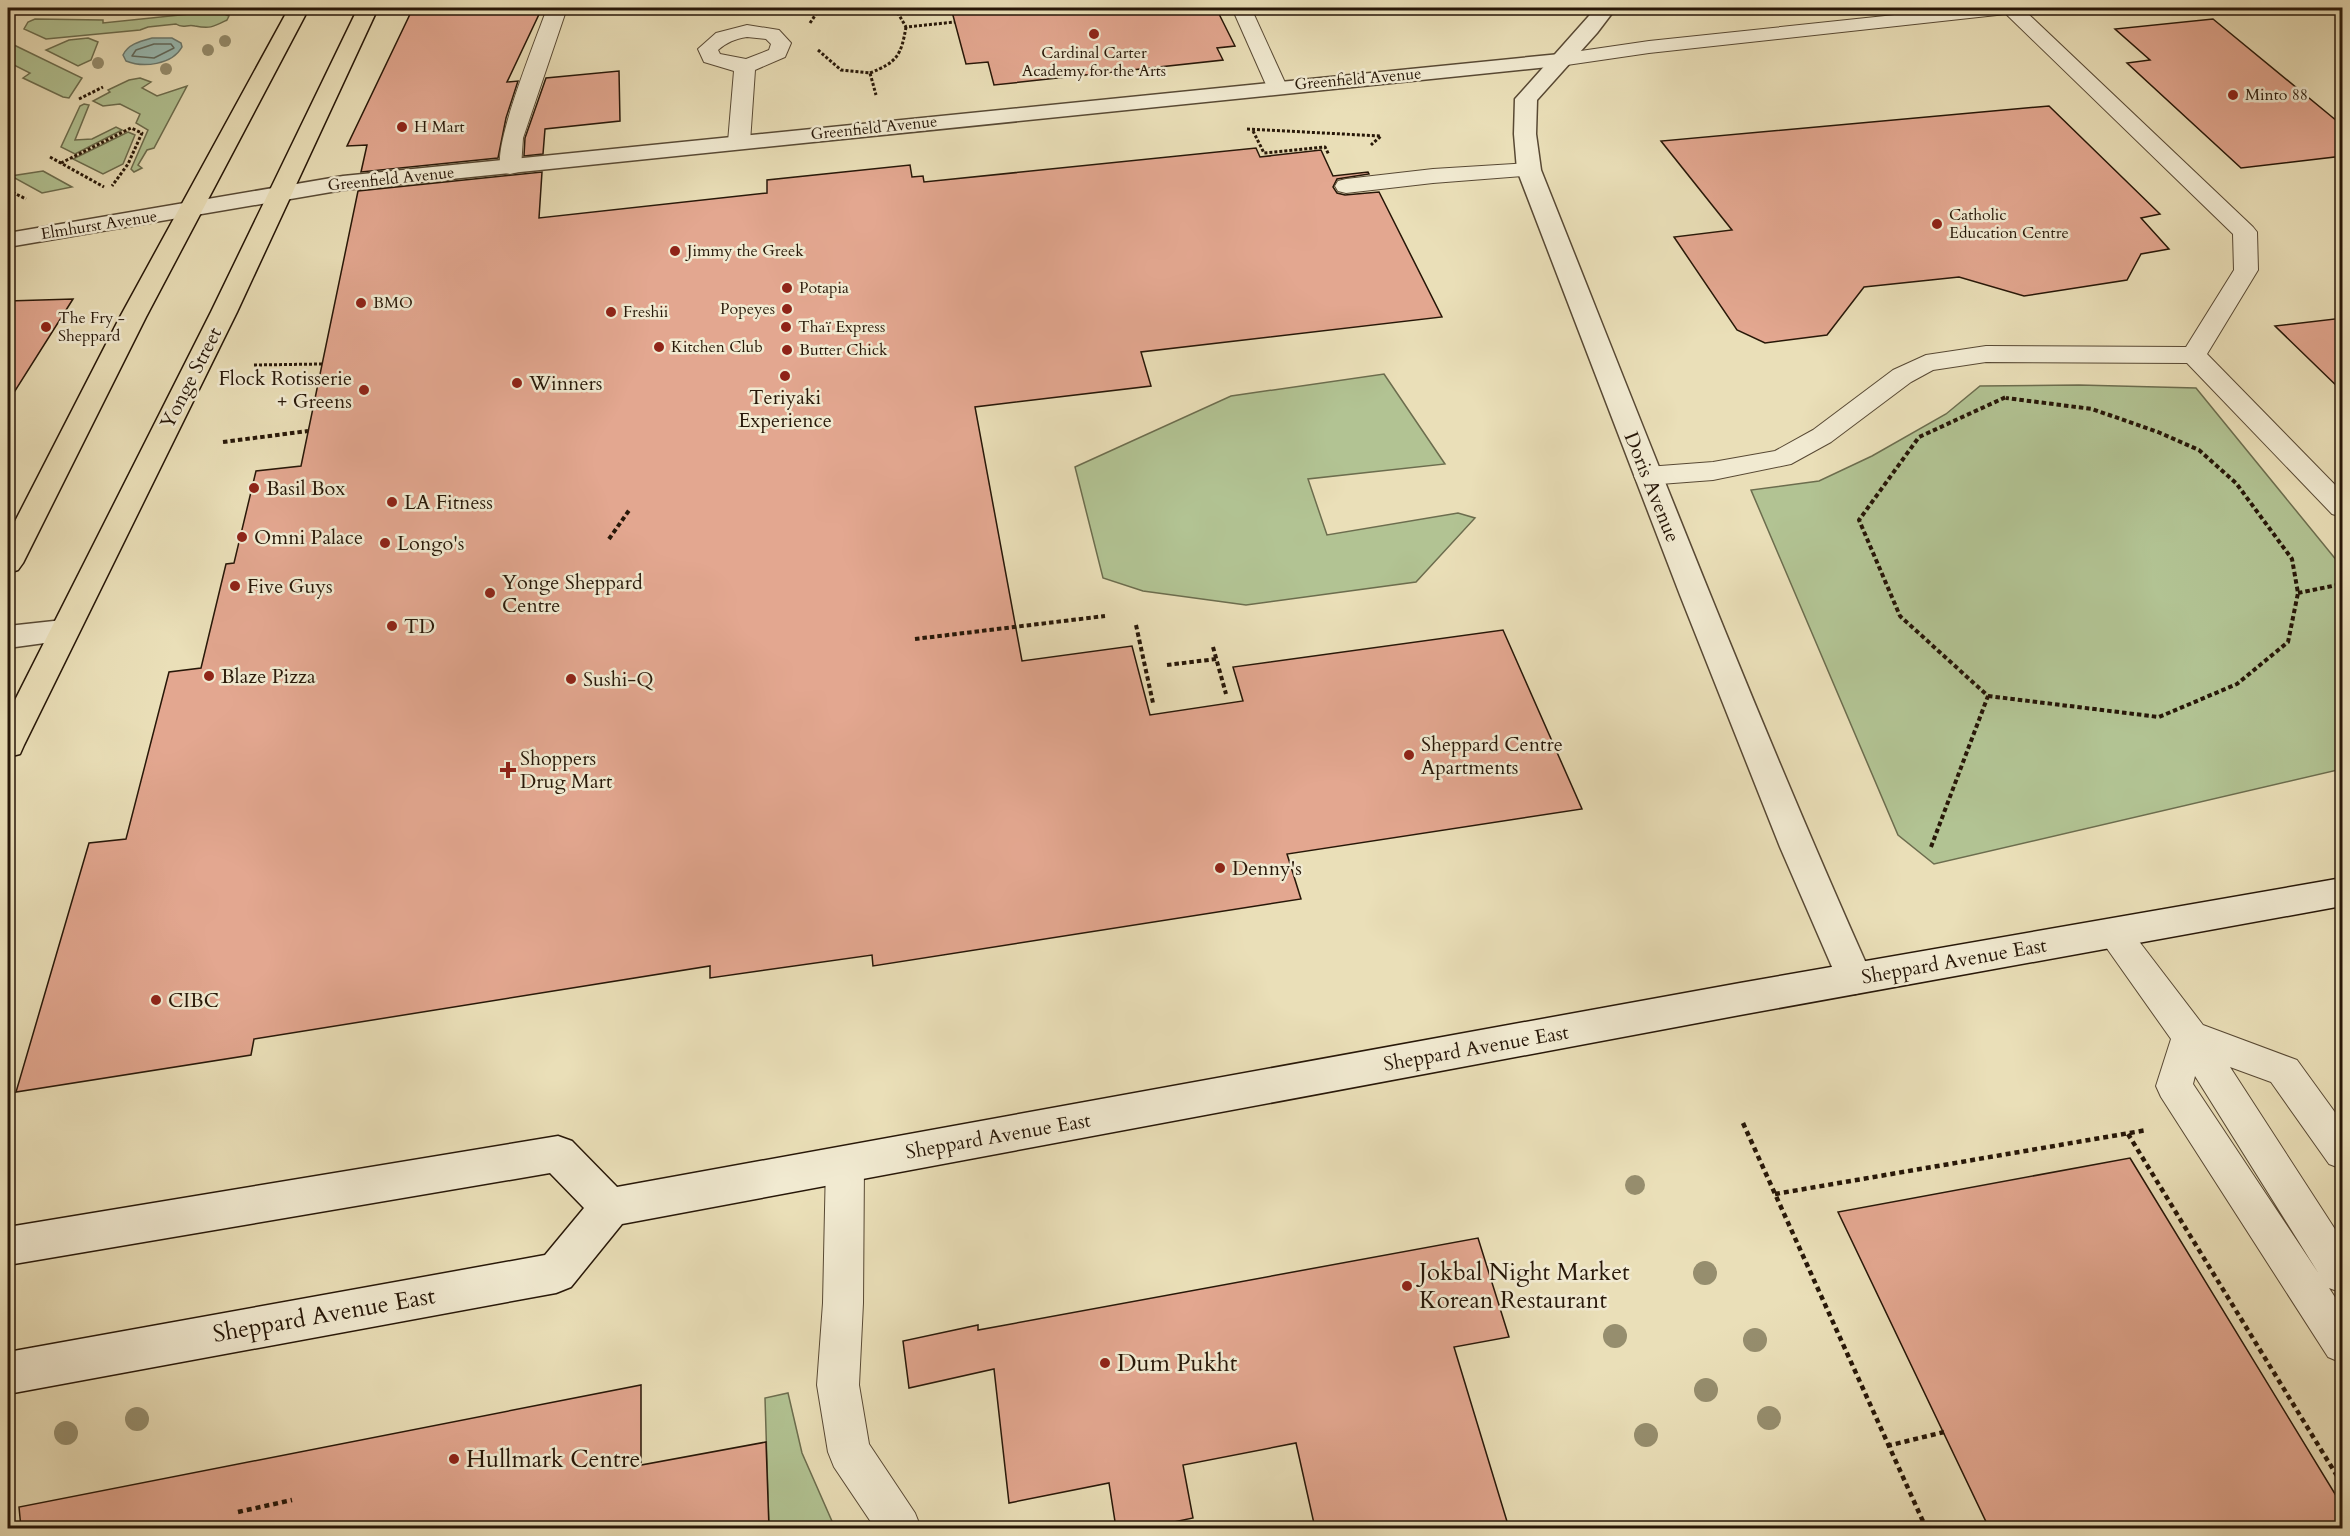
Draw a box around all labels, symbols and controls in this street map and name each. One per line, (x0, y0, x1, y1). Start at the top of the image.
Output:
marker: Cardinal Carter Academy for the Arts (1087, 27, 1101, 41)
place label: Cardinal Carter Academy for the Arts (1022, 42, 1166, 82)
street label: Greenfield Avenue (1294, 62, 1422, 96)
place label: Minto 88 (2245, 84, 2308, 106)
marker: Minto 88 (2226, 88, 2240, 102)
street label: Greenfield Avenue (810, 110, 938, 146)
place label: H Mart (414, 116, 465, 138)
marker: H Mart (395, 120, 409, 134)
street label: Greenfield Avenue (327, 161, 455, 197)
place label: Catholic Education Centre (1949, 204, 2069, 244)
street label: Elmhurst Avenue (39, 205, 159, 245)
marker: Catholic Education Centre (1930, 217, 1944, 231)
place label: Jimmy the Greek (685, 240, 804, 262)
marker: Jimmy the Greek (668, 244, 682, 258)
place label: Potapia (799, 277, 849, 299)
marker: Potapia (780, 281, 794, 295)
place label: BMO (373, 292, 413, 314)
marker: BMO (354, 296, 368, 310)
place label: Popeyes (720, 298, 775, 320)
place label: Freshii (623, 301, 669, 323)
marker: Popeyes (780, 302, 794, 316)
marker: Freshii (604, 305, 618, 319)
place label: The Fry - Sheppard (58, 307, 125, 347)
place label: Thaï Express (798, 316, 885, 338)
marker: The Fry - Sheppard (39, 320, 53, 334)
marker: Thaï Express (779, 320, 793, 334)
street label: Yonge Street (154, 322, 229, 434)
place label: Kitchen Club (671, 336, 763, 358)
place label: Butter Chick (799, 339, 888, 361)
marker: Kitchen Club (652, 340, 666, 354)
marker: Butter Chick (780, 343, 794, 357)
place label: Flock Rotisserie + Greens (218, 365, 352, 415)
marker: Teriyaki Experience (778, 369, 792, 383)
place label: Winners (528, 370, 603, 397)
marker: Winners (510, 376, 524, 390)
marker: Flock Rotisserie + Greens (357, 383, 371, 397)
place label: Teriyaki Experience (738, 384, 832, 434)
street label: Doris Avenue (1618, 428, 1686, 546)
place label: Basil Box (266, 475, 345, 502)
marker: Basil Box (247, 481, 261, 495)
place label: LA Fitness (404, 489, 493, 516)
marker: LA Fitness (385, 495, 399, 509)
place label: Omni Palace (254, 524, 363, 551)
marker: Omni Palace (235, 530, 249, 544)
place label: Longo's (397, 530, 465, 557)
marker: Longo's (378, 536, 392, 550)
place label: Yonge Sheppard Centre (502, 569, 643, 619)
place label: Five Guys (247, 573, 333, 600)
marker: Five Guys (228, 579, 242, 593)
marker: Yonge Sheppard Centre (483, 586, 497, 600)
place label: TD (404, 613, 435, 640)
marker: TD (385, 619, 399, 633)
place label: Blaze Pizza (221, 663, 316, 690)
place label: Sushi-Q (583, 666, 653, 693)
marker: Blaze Pizza (202, 669, 216, 683)
marker: Sushi-Q (564, 672, 578, 686)
place label: Sheppard Centre Apartments (1421, 731, 1563, 781)
place label: Shoppers Drug Mart (520, 745, 613, 795)
marker: Sheppard Centre Apartments (1402, 748, 1416, 762)
marker: Shoppers Drug Mart (501, 763, 515, 777)
place label: Denny's (1232, 855, 1302, 882)
marker: Denny's (1213, 861, 1227, 875)
street label: Sheppard Avenue East (1859, 931, 2049, 991)
place label: CIBC (168, 987, 219, 1014)
marker: CIBC (149, 993, 163, 1007)
street label: Sheppard Avenue East (1381, 1018, 1571, 1078)
street label: Sheppard Avenue East (903, 1106, 1093, 1166)
place label: Jokbal Night Market Korean Restaurant (1416, 1256, 1630, 1317)
street label: Sheppard Avenue East (210, 1279, 438, 1351)
marker: Jokbal Night Market Korean Restaurant (1400, 1279, 1414, 1293)
place label: Dum Pukht (1117, 1347, 1238, 1380)
marker: Dum Pukht (1098, 1356, 1112, 1370)
place label: Hullmark Centre (466, 1443, 640, 1476)
marker: Hullmark Centre (447, 1452, 461, 1466)

